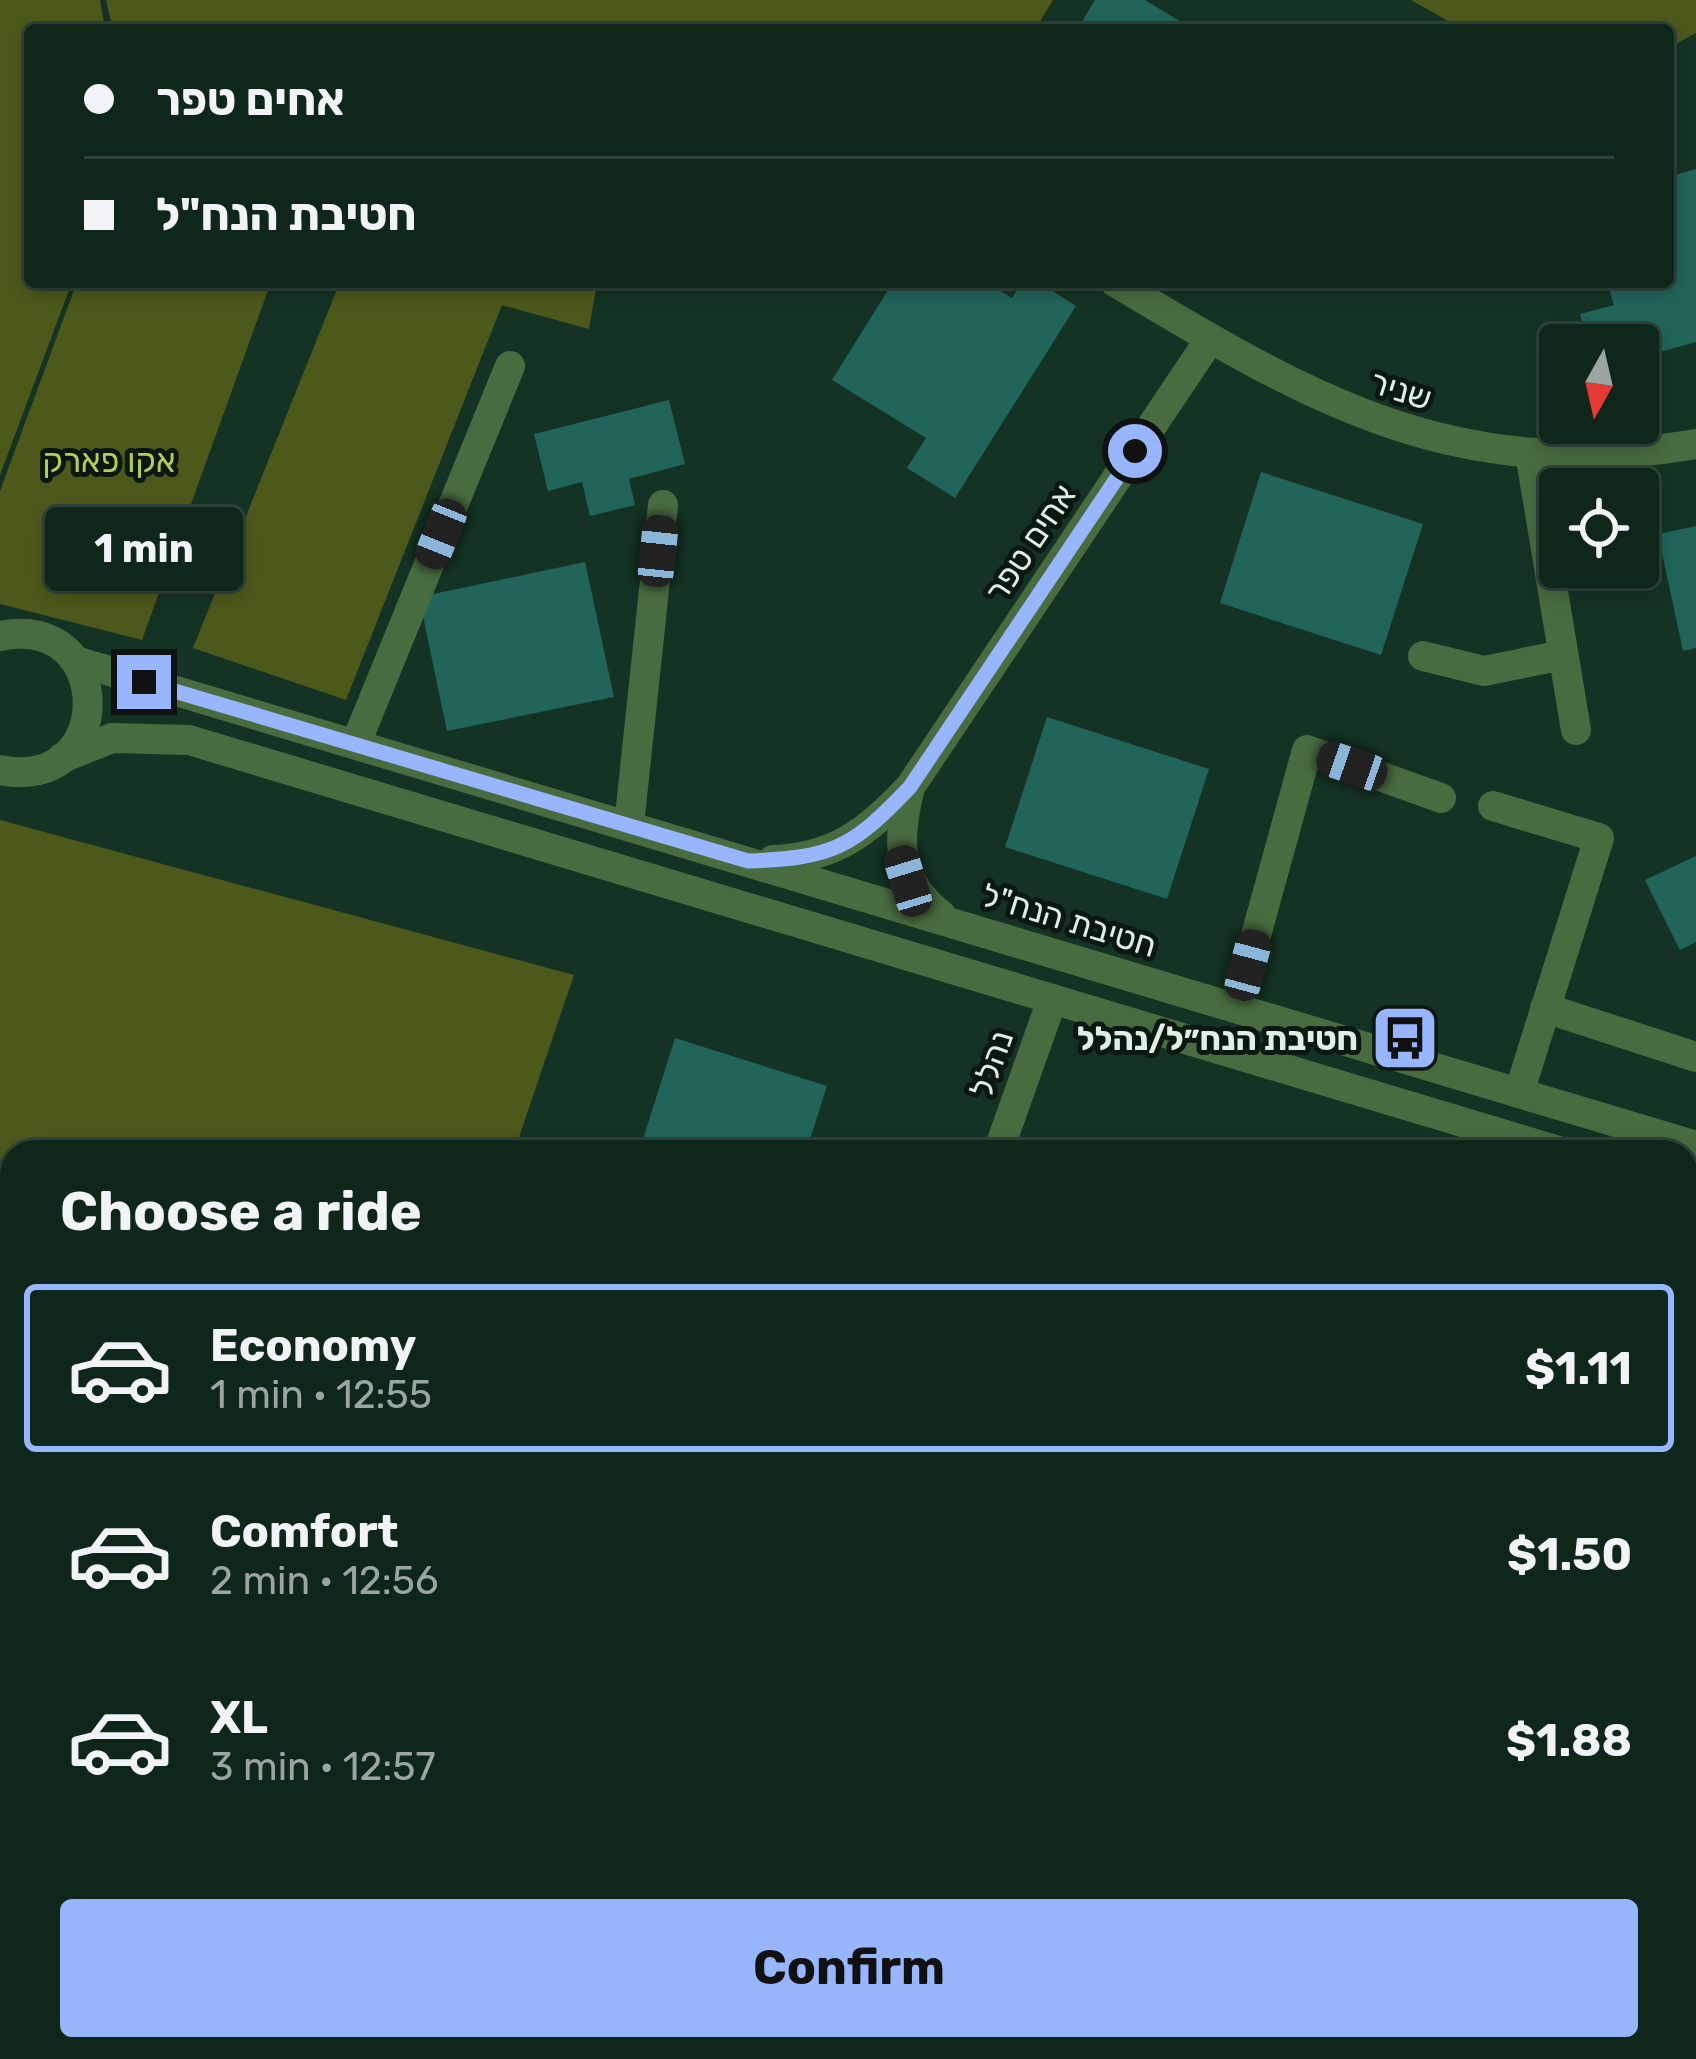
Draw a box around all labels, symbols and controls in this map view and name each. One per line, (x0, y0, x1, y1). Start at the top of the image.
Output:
text: אחים טפר (156, 73, 345, 126)
text: חטיבת הנח"ל (156, 188, 416, 241)
north arrow (1539, 324, 1659, 444)
map controls (1539, 324, 1659, 588)
street label: שניר (1365, 362, 1437, 418)
route start (1108, 424, 1162, 478)
park label: אקו פארק (43, 441, 175, 480)
button: locate (1539, 468, 1659, 588)
street label: אחים טפר (977, 477, 1083, 609)
car (411, 494, 471, 574)
callout: 1 min (45, 508, 243, 592)
car (636, 513, 680, 589)
text: 1 min (94, 526, 194, 572)
route end (117, 655, 171, 709)
car (1312, 737, 1392, 795)
car (880, 841, 936, 921)
street label: חטיבת הנח"ל (977, 875, 1161, 965)
car (1221, 926, 1275, 1004)
bus stop icon: חטיבת הנח״ל/נהלל (1370, 1003, 1440, 1073)
place label: חטיבת הנח״ל/נהלל (1077, 1019, 1358, 1058)
street label: נהלל (961, 1025, 1021, 1103)
text: Choose a ride (60, 1180, 422, 1244)
icon: car (66, 1314, 174, 1422)
text: Economy (210, 1319, 416, 1372)
text: $1.11 (1525, 1342, 1632, 1395)
text: 1 min · 12:55 (210, 1372, 432, 1418)
icon: car (66, 1500, 174, 1608)
text: Comfort (210, 1505, 399, 1558)
text: $1.50 (1507, 1528, 1632, 1581)
text: 2 min · 12:56 (210, 1558, 438, 1604)
icon: car (66, 1686, 174, 1794)
text: XL (210, 1691, 268, 1744)
text: $1.88 (1506, 1714, 1632, 1767)
text: 3 min · 12:57 (210, 1744, 435, 1790)
button: Confirm (60, 1899, 1638, 2037)

